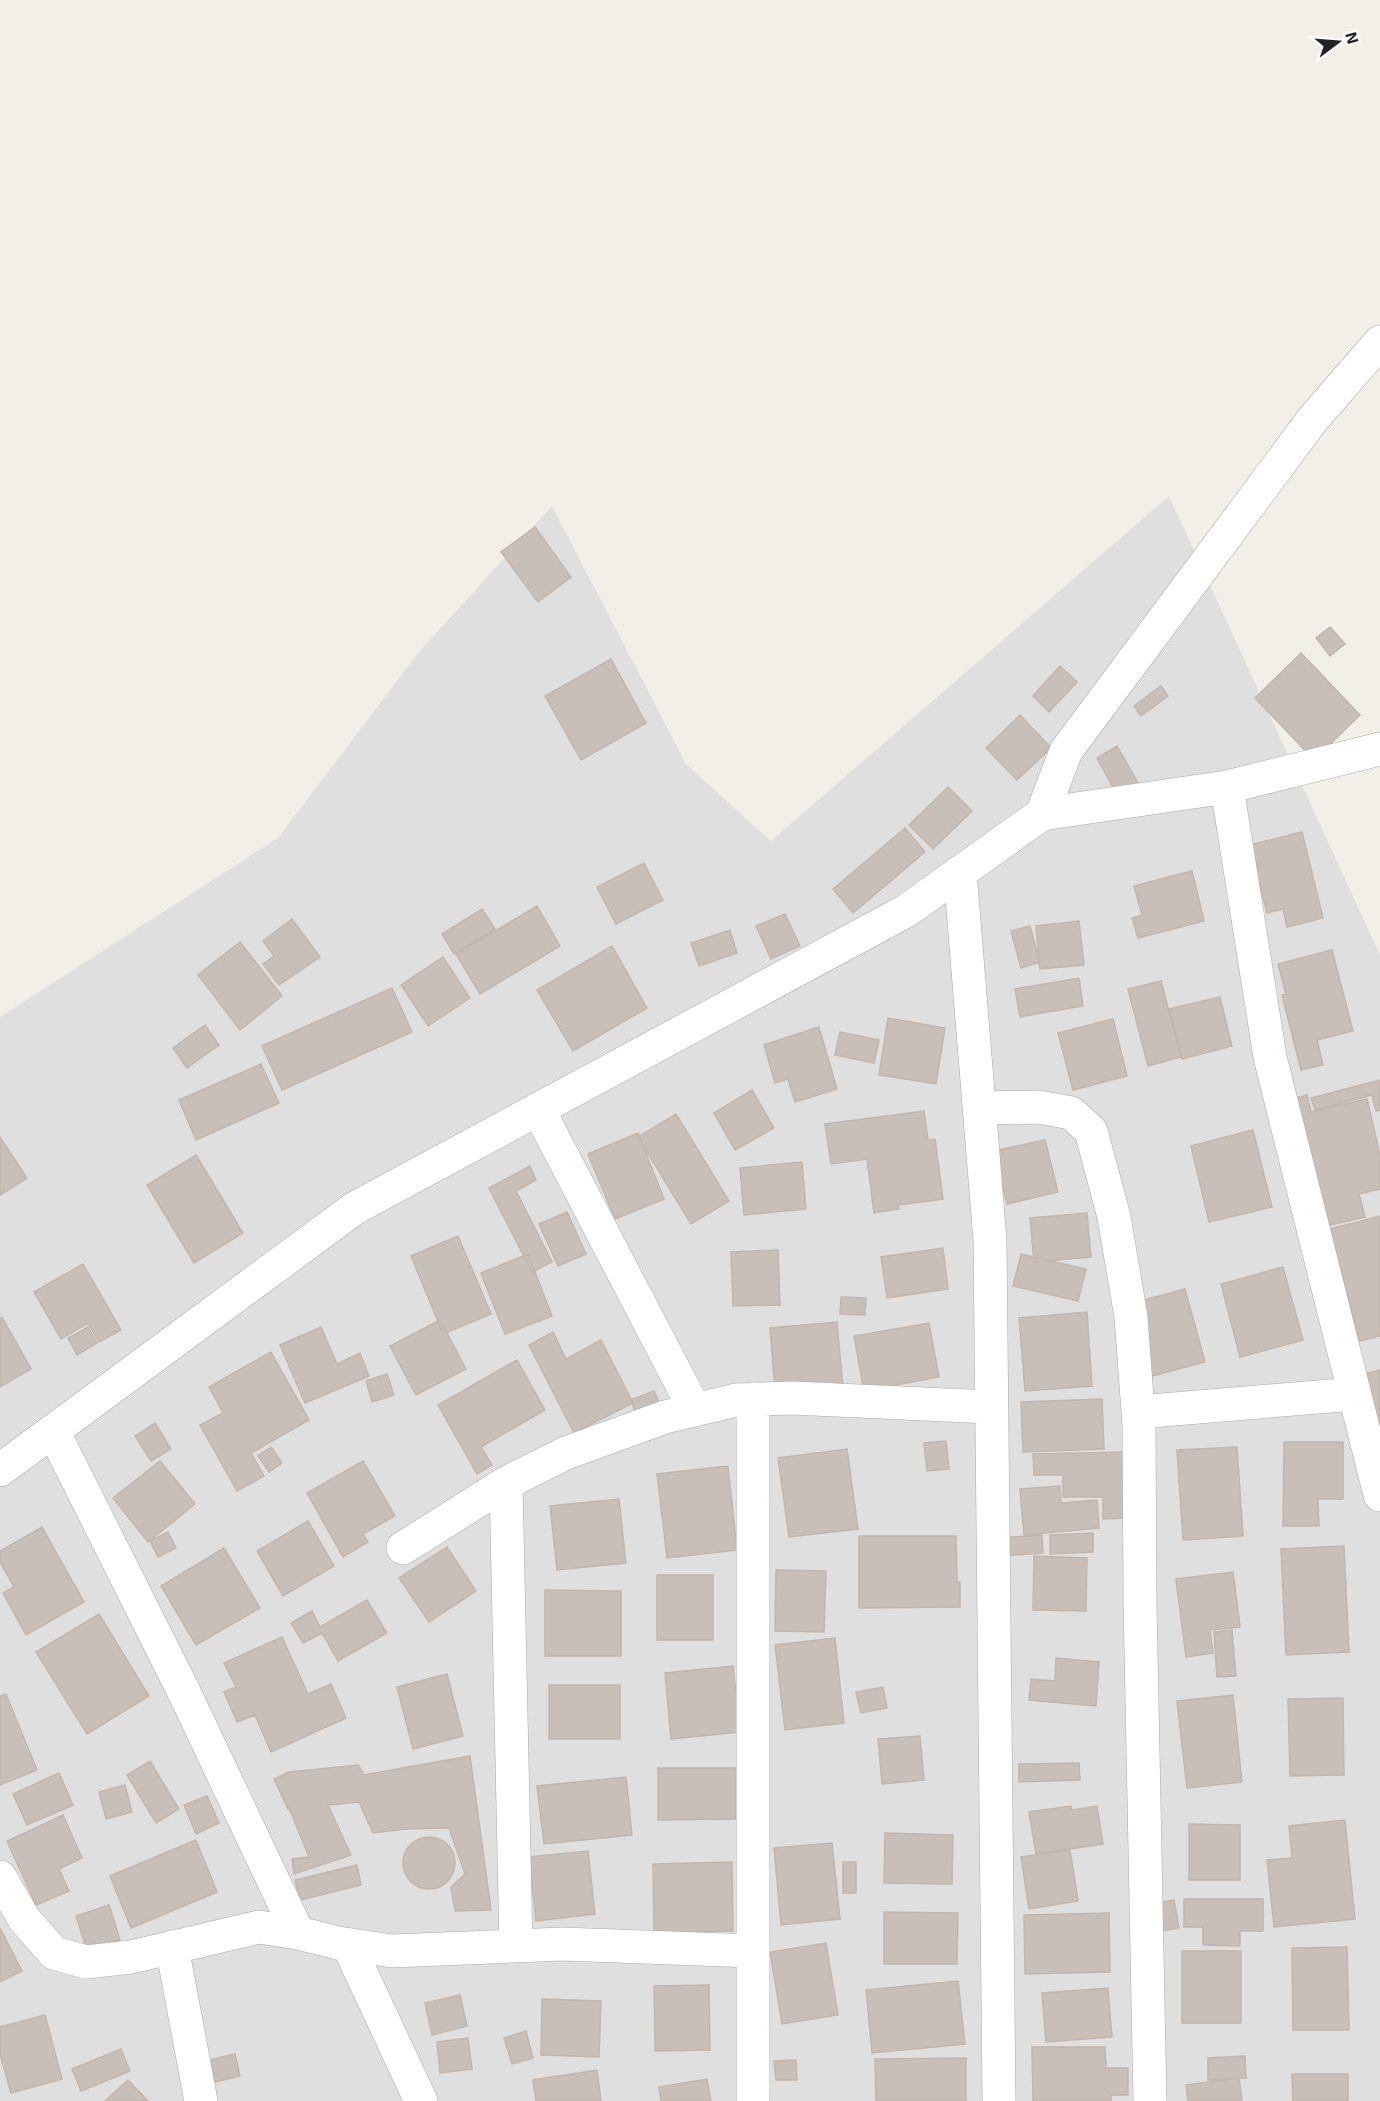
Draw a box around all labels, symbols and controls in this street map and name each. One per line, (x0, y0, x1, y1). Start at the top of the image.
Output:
north arrow (1308, 12, 1368, 72)
text: N (1342, 30, 1364, 46)

